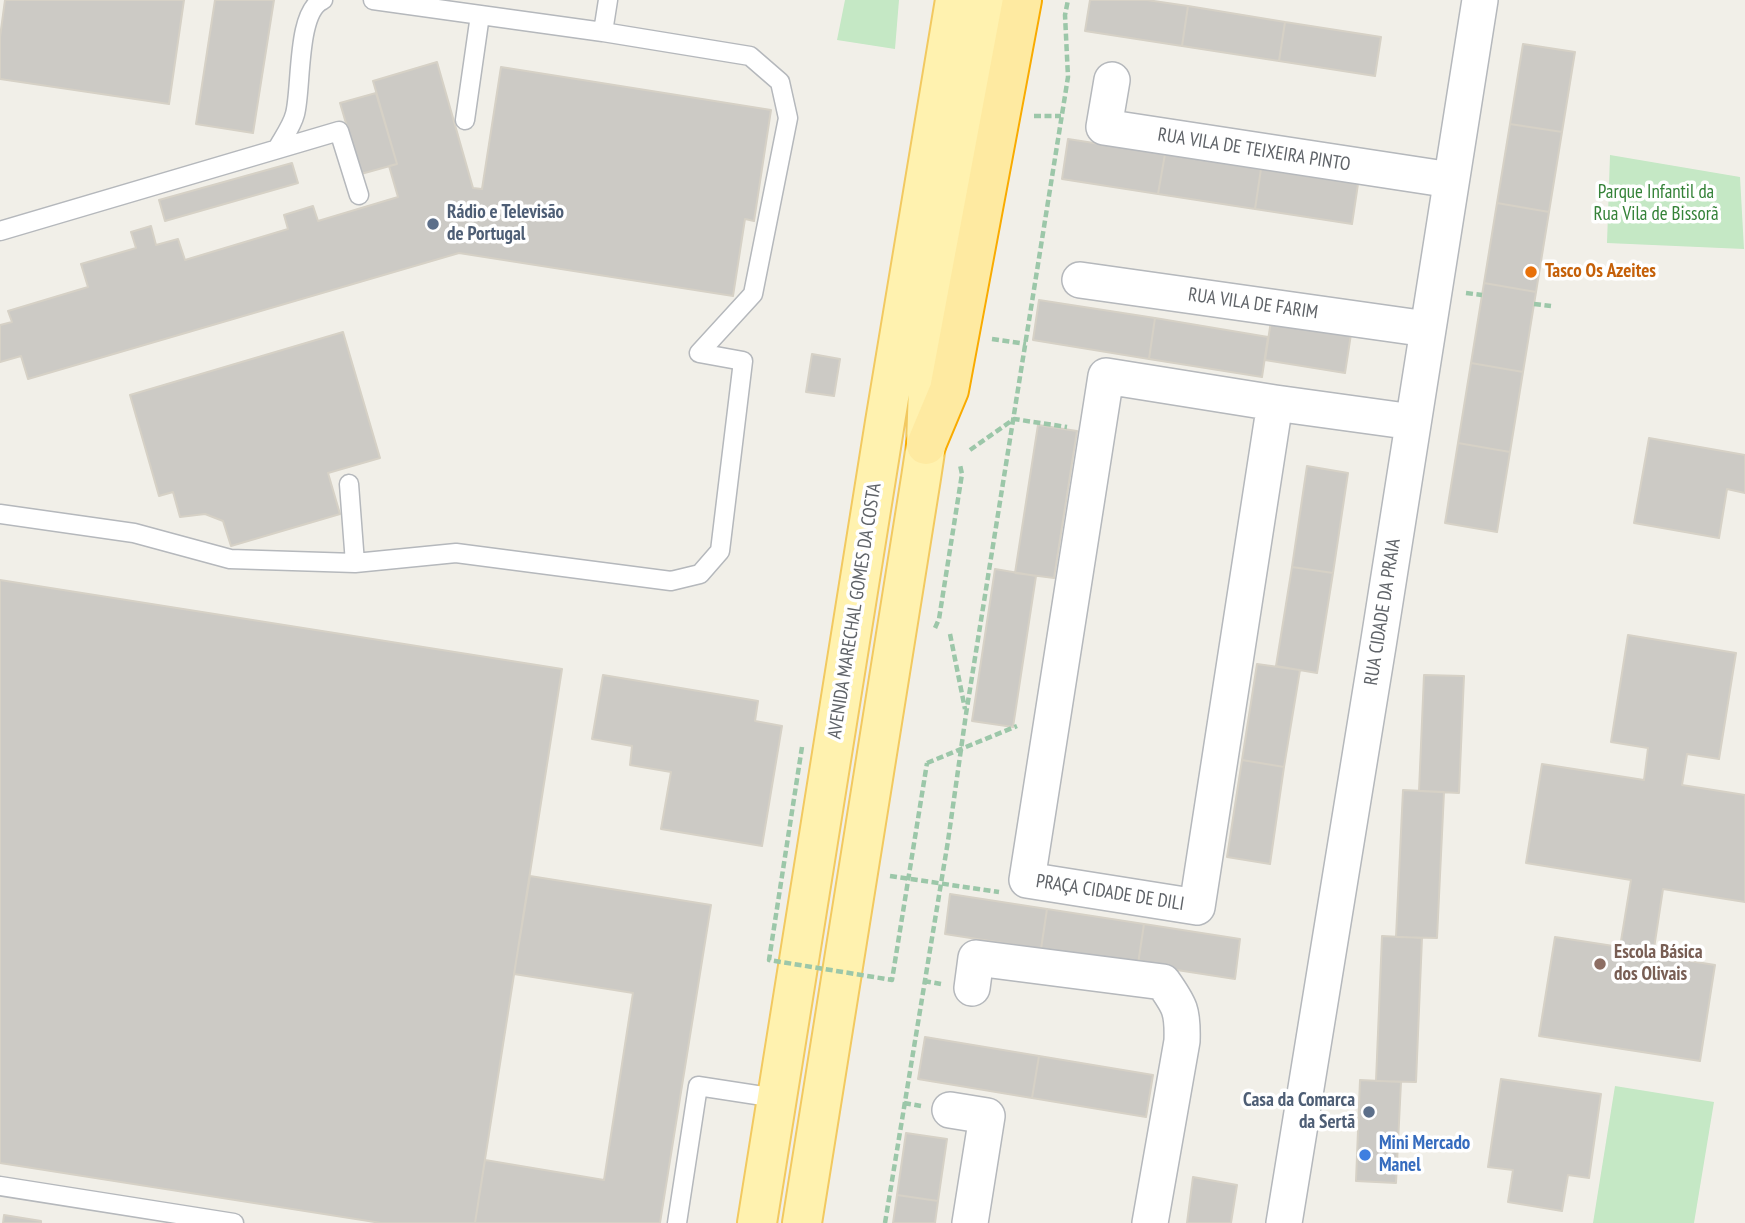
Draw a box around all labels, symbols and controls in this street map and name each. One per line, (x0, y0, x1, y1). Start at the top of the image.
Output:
street label: RUA VILA DE TEIXEIRA PINTO (1156, 124, 1352, 176)
park label: Parque Infantil da Rua Vila de Bissorã (1593, 182, 1719, 226)
place label: Rádio e Televisão de Portugal (447, 202, 564, 246)
marker: Rádio e Televisão de Portugal (425, 216, 441, 232)
place label: Tasco Os Azeites (1545, 261, 1656, 283)
marker: Tasco Os Azeites (1523, 264, 1539, 280)
street label: RUA VILA DE FARIM (1187, 284, 1319, 324)
street label: AVENIDA MARECHAL GOMES DA COSTA (824, 481, 886, 741)
street label: RUA CIDADE DA PRAIA (1360, 537, 1406, 687)
street label: PRAÇA CIDADE DE DILI (1034, 870, 1186, 916)
place label: Escola Básica dos Olivais (1614, 942, 1703, 986)
marker: Escola Básica dos Olivais (1592, 956, 1608, 972)
place label: Casa da Comarca da Sertã (1243, 1090, 1355, 1134)
marker: Casa da Comarca da Sertã (1361, 1104, 1377, 1120)
place label: Mini Mercado Manel (1379, 1133, 1470, 1177)
marker: Mini Mercado Manel (1357, 1147, 1373, 1163)

